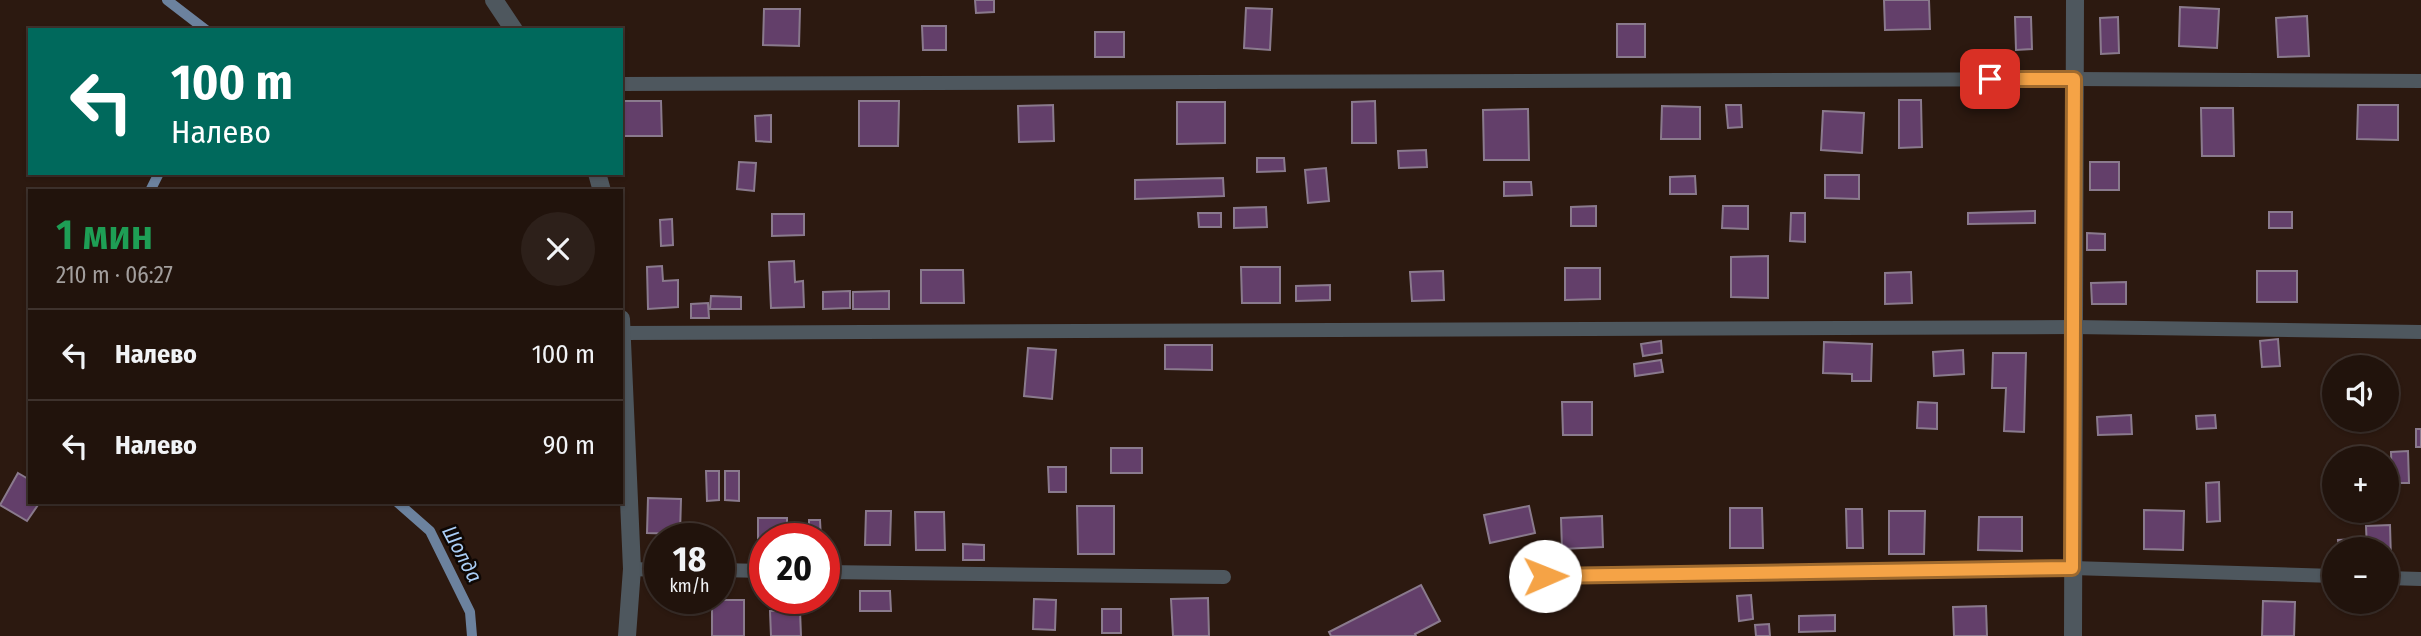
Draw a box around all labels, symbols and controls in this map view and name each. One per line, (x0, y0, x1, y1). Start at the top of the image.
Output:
pin (1960, 49, 2020, 109)
text: 100 m (171, 53, 293, 112)
icon: left (56, 56, 147, 147)
icon: arrive (1971, 60, 2009, 98)
text: Налево (171, 113, 271, 151)
text: 1 мин (56, 210, 153, 260)
button: close (521, 212, 595, 286)
text: 210 m · 06:27 (56, 261, 173, 289)
icon: left (56, 336, 94, 374)
text: Налево (115, 339, 197, 370)
text: 100 m (532, 339, 595, 370)
map controls (2322, 355, 2399, 614)
button: sound (2322, 355, 2399, 432)
icon: left (56, 427, 94, 465)
text: Налево (115, 430, 197, 461)
text: 90 m (543, 430, 595, 461)
button: + (2322, 446, 2399, 523)
water label: Шолда (436, 521, 488, 587)
speed limit sign: 20 (749, 523, 840, 614)
button: − (2322, 537, 2399, 614)
text: 18 (673, 538, 706, 580)
position arrow (1508, 539, 1582, 613)
text: km/h (669, 575, 710, 597)

